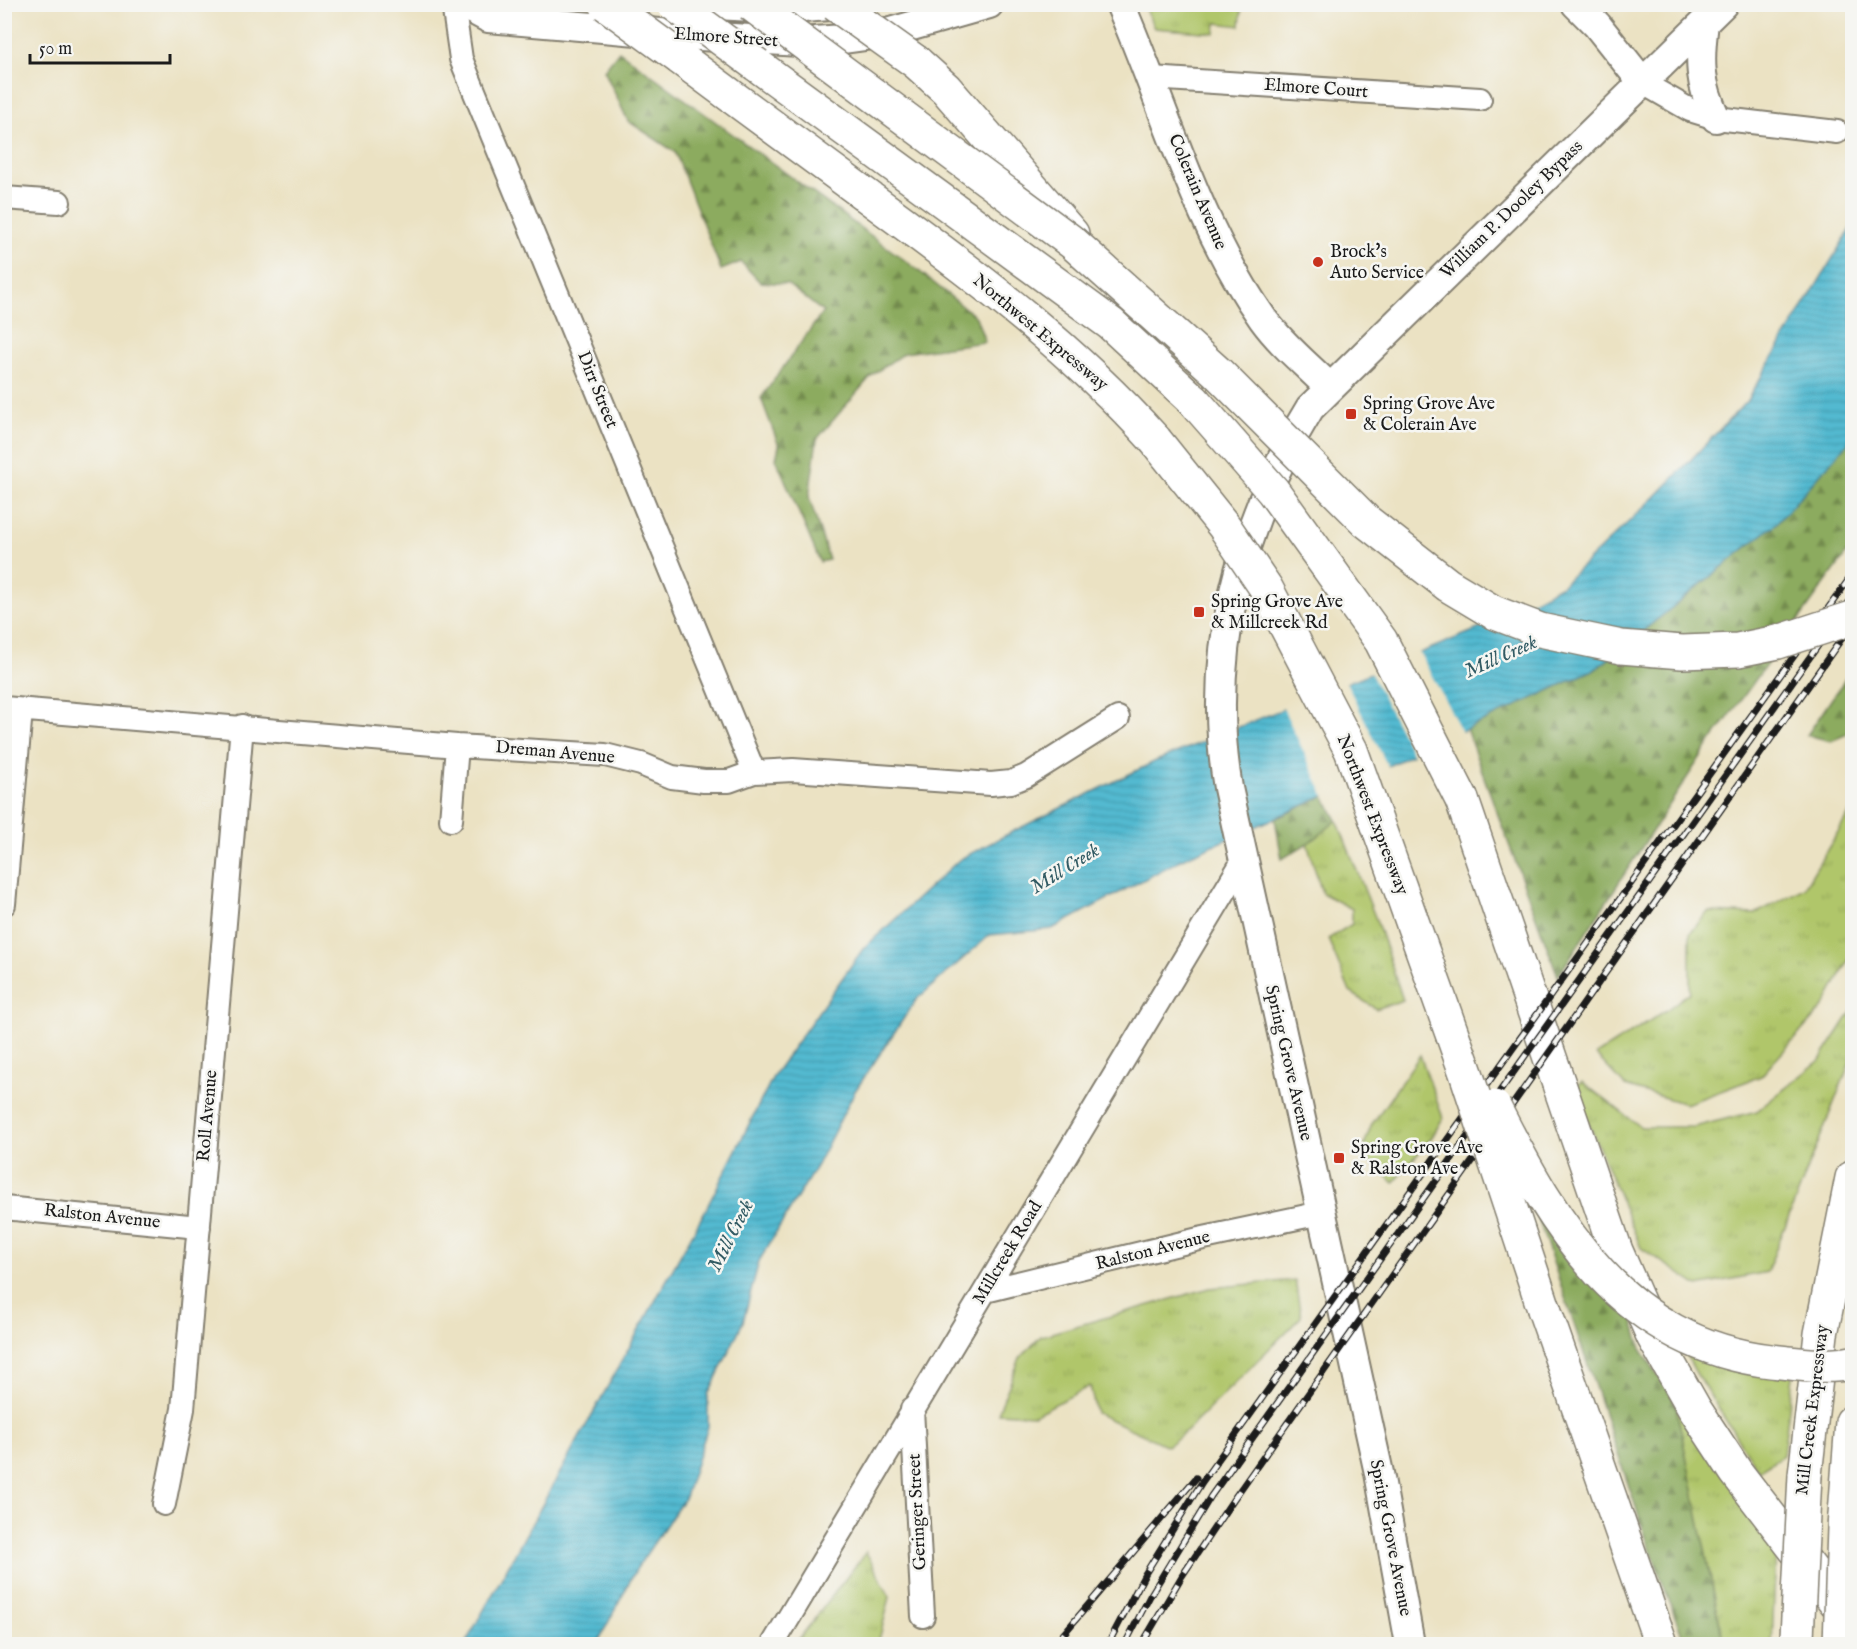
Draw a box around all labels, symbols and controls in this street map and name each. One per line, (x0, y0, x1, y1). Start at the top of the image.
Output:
street label: Elmore Street (673, 23, 779, 53)
scale bar (30, 27, 170, 65)
text: 50 m (39, 38, 72, 61)
street label: Elmore Court (1263, 74, 1369, 104)
street label: Colerain Avenue (1162, 131, 1232, 253)
street label: William P. Dooley Bypass (1436, 136, 1588, 284)
place label: Brock's Auto Service (1329, 241, 1424, 285)
marker: Brock's Auto Service (1311, 255, 1325, 269)
street label: Northwest Expressway (967, 270, 1113, 397)
street label: Dirr Street (571, 348, 623, 432)
place label: Spring Grove Ave & Colerain Ave (1363, 393, 1495, 437)
marker: Spring Grove Ave & Colerain Ave (1344, 407, 1358, 421)
place label: Spring Grove Ave & Millcreek Rd (1211, 591, 1343, 635)
marker: Spring Grove Ave & Millcreek Rd (1192, 605, 1206, 619)
water label: Mill Creek (1461, 630, 1541, 684)
street label: Northwest Expressway (1331, 732, 1413, 899)
street label: Dreman Avenue (494, 736, 616, 770)
water label: Mill Creek (1026, 838, 1104, 900)
street label: Spring Grove Avenue (1259, 983, 1317, 1143)
street label: Roll Avenue (193, 1069, 223, 1163)
place label: Spring Grove Ave & Ralston Ave (1351, 1137, 1483, 1181)
marker: Spring Grove Ave & Ralston Ave (1332, 1151, 1346, 1165)
water label: Mill Creek (702, 1196, 760, 1276)
street label: Millcreek Road (968, 1197, 1048, 1309)
street label: Ralston Avenue (43, 1199, 161, 1235)
street label: Ralston Avenue (1093, 1226, 1213, 1276)
street label: Mill Creek Expressway (1791, 1323, 1835, 1497)
street label: Geringer Street (903, 1453, 933, 1571)
street label: Spring Grove Avenue (1364, 1458, 1416, 1618)

